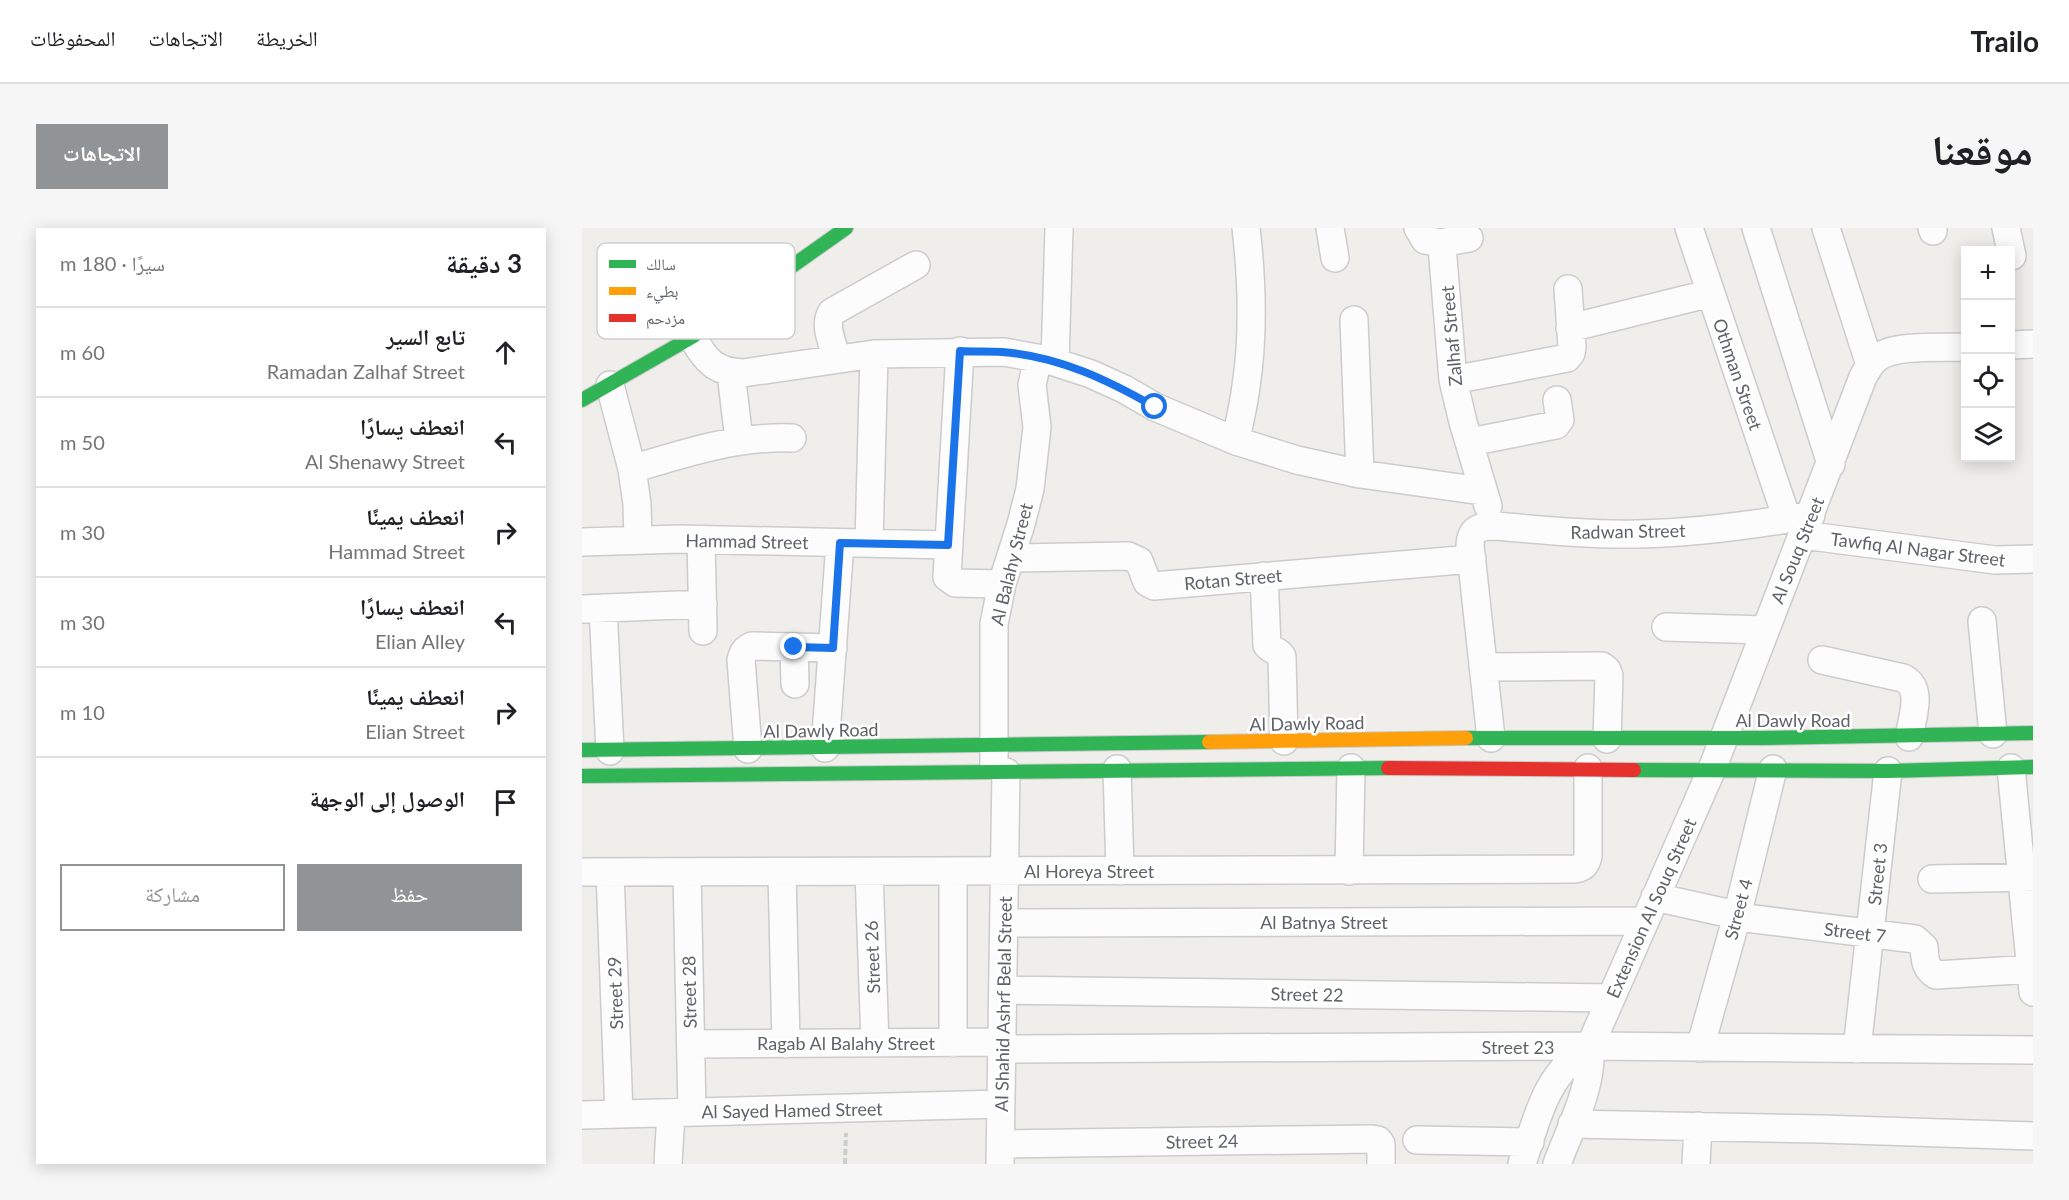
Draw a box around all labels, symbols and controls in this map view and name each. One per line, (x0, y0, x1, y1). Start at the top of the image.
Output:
text: Trailo (1970, 24, 2039, 58)
text: المحفوظات (30, 25, 115, 50)
text: الاتجاهات (148, 25, 223, 50)
text: الخريطة (256, 25, 318, 50)
button: الاتجاهات (36, 124, 168, 189)
text: موقعنا (1932, 124, 2033, 174)
legend (597, 243, 795, 339)
map controls (1961, 246, 2015, 462)
button: + (1961, 246, 2015, 300)
text: 3 دقيقة (446, 247, 522, 279)
text: سيرًا · 180 m (60, 251, 165, 275)
text: سالك (646, 254, 676, 273)
text: بطيء (646, 281, 678, 304)
street label: Zalhaf Street (1436, 284, 1466, 387)
button: − (1961, 300, 2015, 354)
text: مزدحم (646, 308, 685, 329)
street label: Othman Street (1709, 315, 1768, 433)
text: تابع السير (386, 323, 465, 350)
icon: ahead (489, 336, 522, 369)
text: 60 m (60, 340, 105, 364)
button: locate (1961, 354, 2015, 408)
text: Ramadan Zalhaf Street (267, 359, 465, 383)
route start (1141, 393, 1167, 419)
button: layers (1961, 408, 2015, 462)
text: انعطف يسارًا (360, 413, 465, 440)
icon: left (489, 426, 522, 459)
text: 50 m (60, 430, 105, 454)
text: Al Shenawy Street (305, 449, 465, 473)
street label: Al Souq Street (1766, 493, 1829, 607)
street label: Al Balahy Street (985, 500, 1037, 627)
text: انعطف يمينًا (366, 503, 465, 530)
icon: right (489, 516, 522, 549)
street label: Radwan Street (1570, 519, 1686, 543)
text: 30 m (60, 520, 105, 544)
street label: Tawfiq Al Nagar Street (1829, 527, 2007, 571)
street label: Hammad Street (685, 529, 809, 553)
text: Hammad Street (328, 539, 465, 563)
street label: Rotan Street (1183, 564, 1283, 594)
text: انعطف يسارًا (360, 593, 465, 620)
icon: left (489, 606, 522, 639)
text: 30 m (60, 610, 105, 634)
text: Elian Alley (375, 629, 465, 653)
route end (780, 633, 806, 659)
text: انعطف يمينًا (366, 683, 465, 710)
icon: right (489, 696, 522, 729)
text: 10 m (60, 700, 105, 724)
street label: Al Dawly Road (1735, 709, 1851, 731)
street label: Al Dawly Road (1249, 711, 1365, 735)
street label: Al Dawly Road (763, 718, 879, 742)
text: Elian Street (365, 719, 465, 743)
text: الوصول إلى الوجهة (310, 785, 465, 812)
icon: arrive (489, 786, 522, 819)
street label: Extension Al Souq Street (1601, 814, 1701, 1001)
street label: Street 3 (1863, 842, 1891, 906)
street label: Al Horeya Street (1024, 860, 1155, 882)
button: مشاركة (60, 864, 285, 931)
button: حفظ (297, 864, 522, 931)
street label: Street 4 (1719, 876, 1757, 942)
street label: Al Shahid Ashrf Belal Street (990, 895, 1016, 1112)
street label: Al Batnya Street (1260, 911, 1388, 933)
street label: Street 7 (1823, 917, 1887, 947)
street label: Street 26 (860, 920, 884, 994)
street label: Street 28 (677, 955, 701, 1029)
street label: Street 29 (603, 956, 627, 1030)
street label: Street 22 (1270, 982, 1344, 1006)
street label: Ragab Al Balahy Street (757, 1032, 935, 1054)
street label: Street 23 (1482, 1036, 1554, 1058)
street label: Al Sayed Hamed Street (701, 1097, 883, 1123)
street label: Street 24 (1165, 1129, 1239, 1153)

